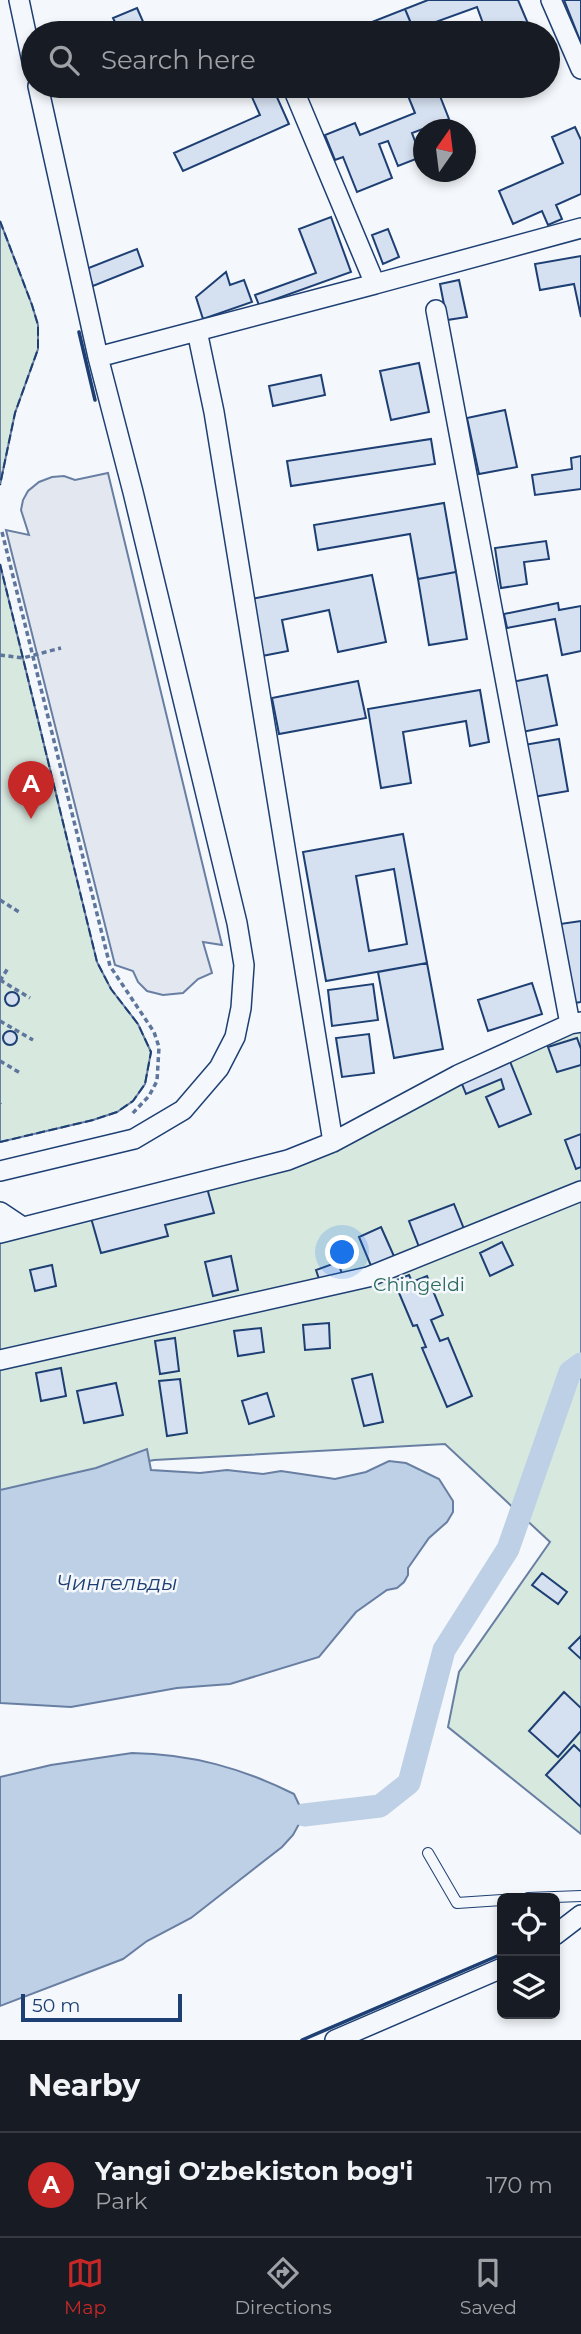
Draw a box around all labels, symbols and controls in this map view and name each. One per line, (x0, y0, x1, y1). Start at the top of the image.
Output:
search box (21, 21, 560, 98)
icon: search (45, 41, 83, 79)
text: Search here (101, 44, 256, 76)
north arrow (413, 119, 476, 182)
pin: A (8, 761, 54, 819)
your location (325, 1235, 359, 1269)
park label: Chingeldi (373, 1273, 465, 1296)
water label: Чингельды (56, 1570, 178, 1595)
map controls (497, 1893, 560, 2019)
button: locate (497, 1893, 560, 1956)
button: layers (497, 1956, 560, 2019)
scale bar (21, 1991, 182, 2023)
text: 50 m (32, 1994, 80, 2017)
text: Nearby (28, 2067, 140, 2104)
text: Yangi O'zbekiston bog'i (95, 2155, 413, 2187)
text: A (42, 2171, 60, 2199)
text: 170 m (486, 2171, 553, 2199)
text: Park (95, 2187, 148, 2215)
tab: Map (64, 2254, 106, 2319)
tab: Directions (234, 2254, 332, 2319)
tab: Saved (460, 2254, 517, 2319)

